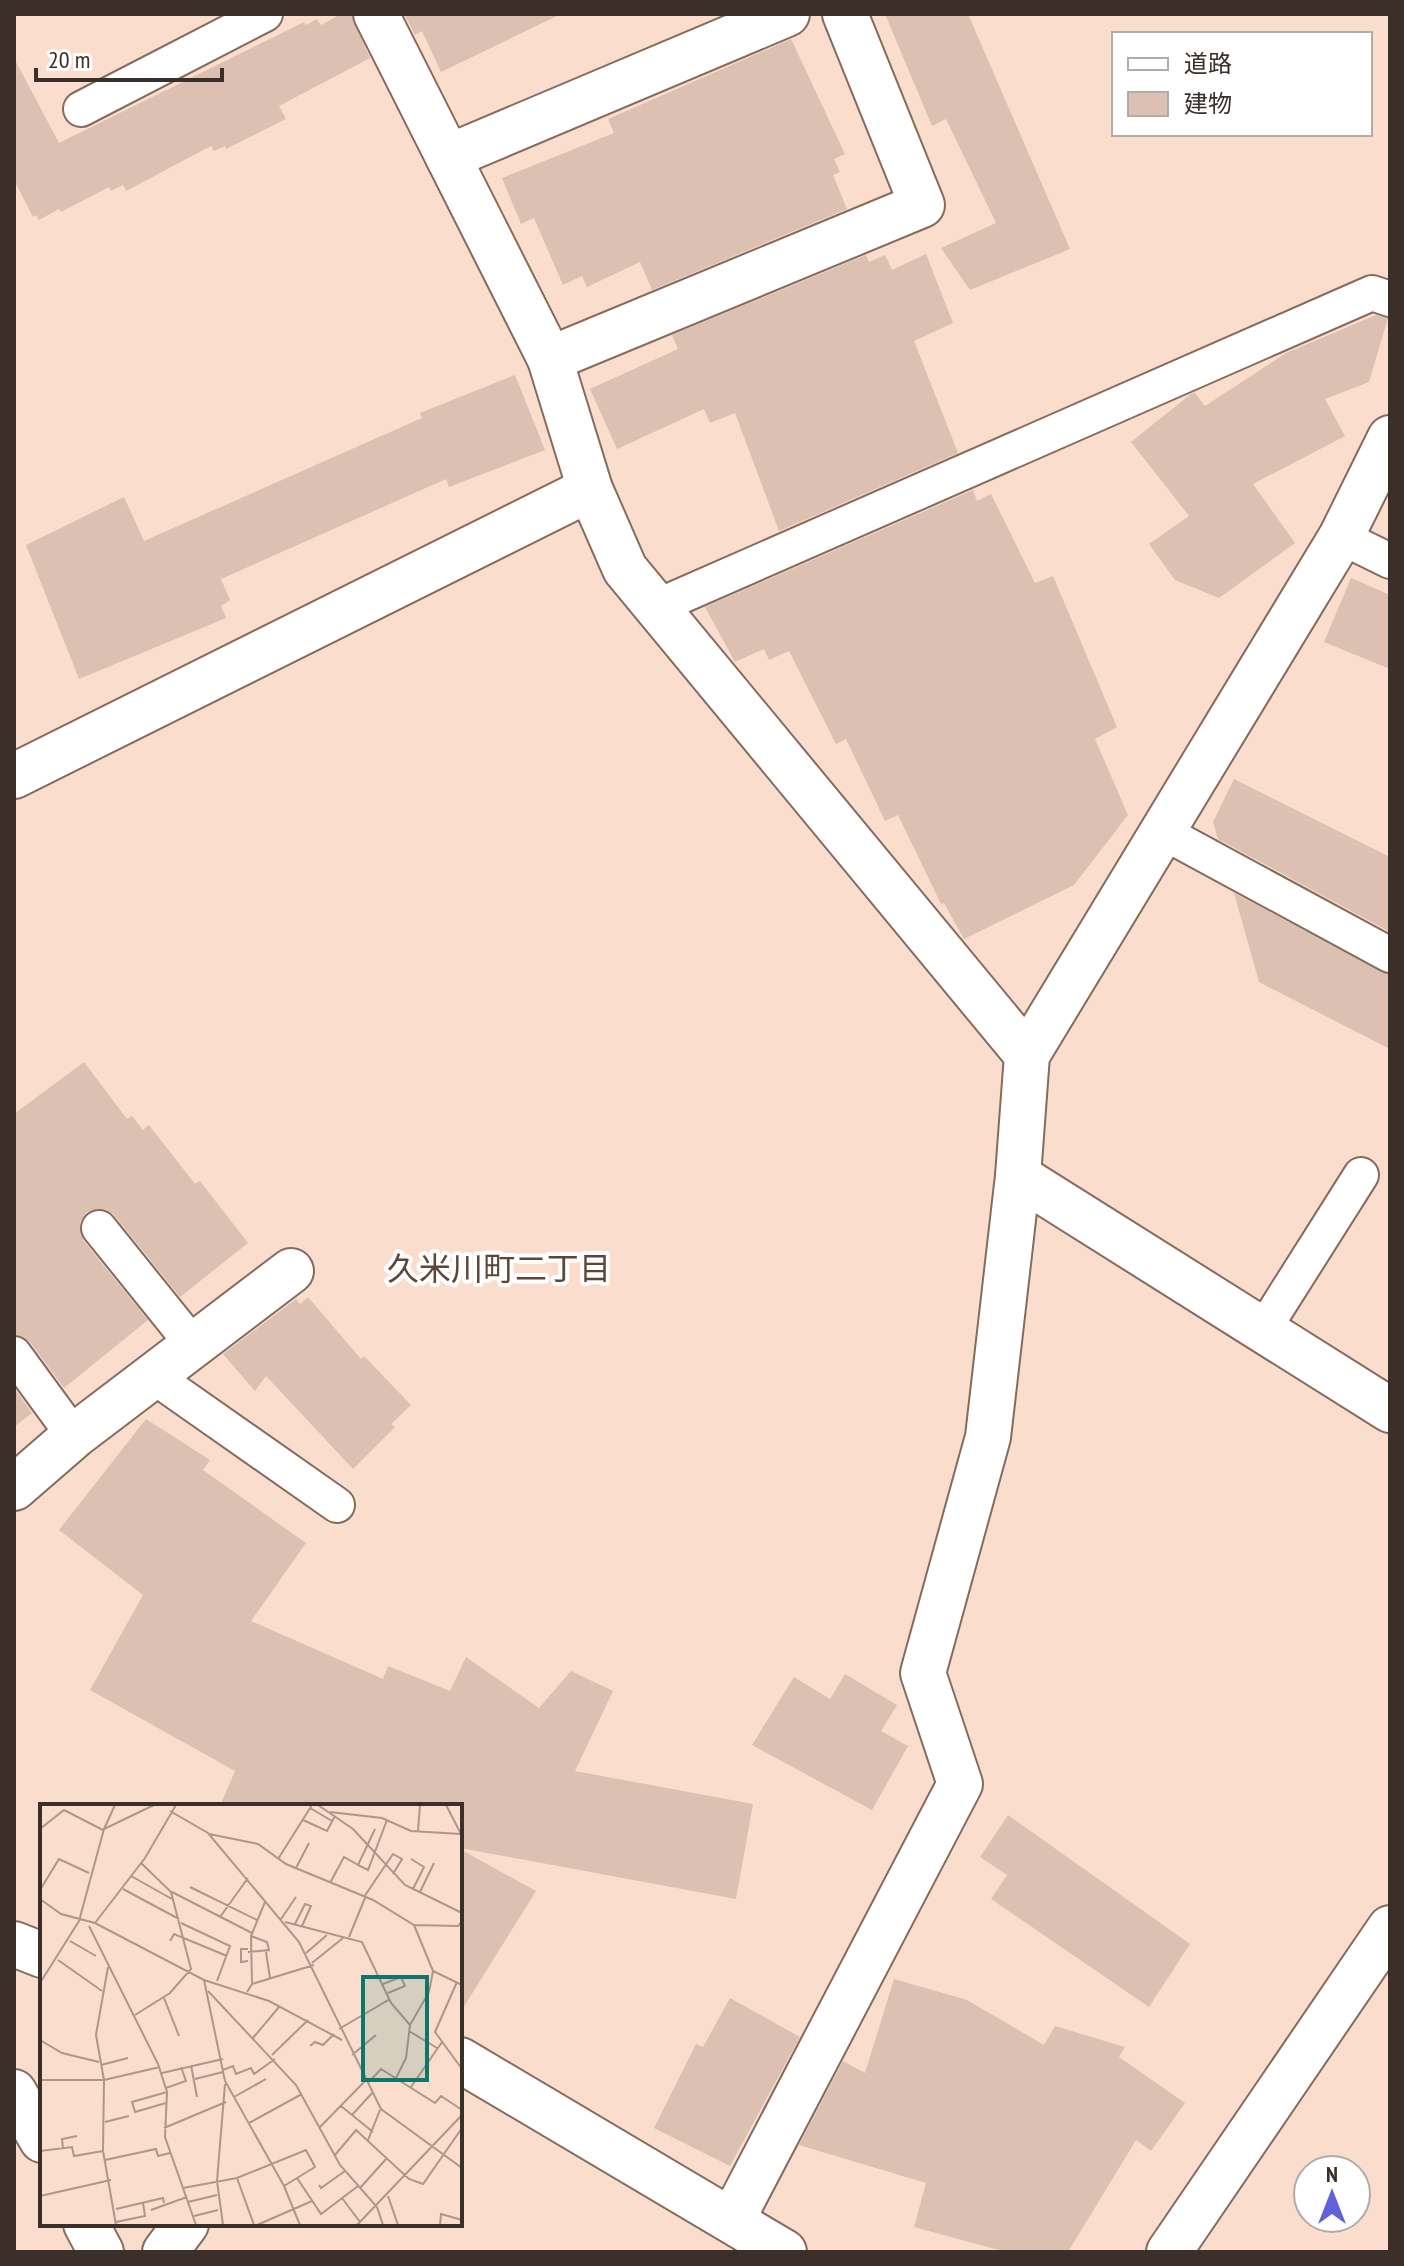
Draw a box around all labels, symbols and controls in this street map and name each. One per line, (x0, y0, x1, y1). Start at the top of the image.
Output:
scale bar (36, 32, 222, 82)
legend (1112, 32, 1372, 136)
text: 20 m (48, 44, 90, 75)
text: 道路 (1184, 48, 1232, 79)
text: 建物 (1184, 88, 1232, 119)
district label: 久米川町二丁目 (387, 1247, 611, 1289)
inset map (40, 1804, 462, 2226)
north arrow (1292, 2154, 1372, 2234)
text: N (1326, 2160, 1338, 2188)

